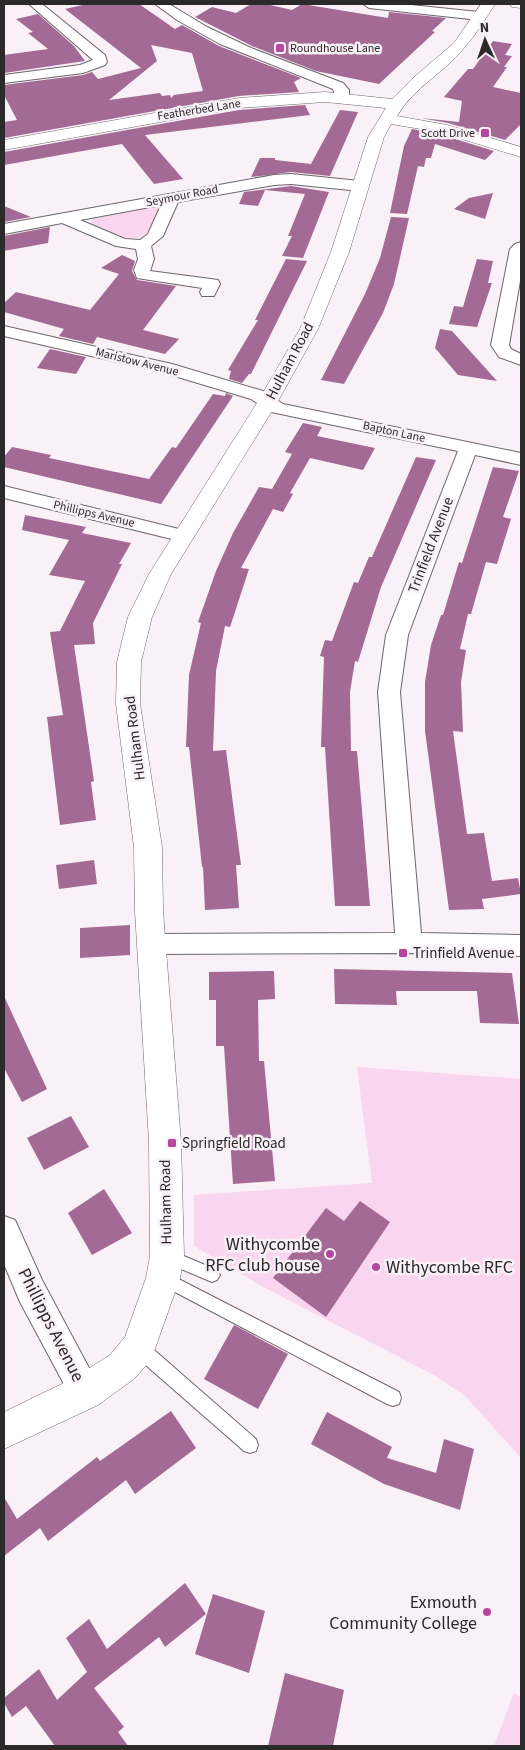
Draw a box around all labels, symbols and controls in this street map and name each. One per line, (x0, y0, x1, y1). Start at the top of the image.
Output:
north arrow (460, 15, 510, 65)
text: N (479, 18, 490, 38)
place label: Roundhouse Lane (290, 40, 380, 57)
marker: Roundhouse Lane (274, 42, 286, 54)
street label: Featherbed Lane (156, 95, 242, 125)
place label: Scott Drive (421, 125, 475, 142)
marker: Scott Drive (479, 127, 491, 139)
street label: Seymour Road (144, 181, 220, 211)
street label: Hulham Road (261, 318, 319, 404)
street label: Maristow Avenue (94, 343, 180, 381)
street label: Bapton Lane (361, 417, 427, 447)
street label: Trinfield Avenue (403, 494, 459, 596)
street label: Phillipps Avenue (52, 496, 136, 532)
street label: Hulham Road (119, 694, 151, 782)
place label: Trinfield Avenue (413, 943, 514, 964)
marker: Trinfield Avenue (397, 947, 409, 959)
place label: Springfield Road (182, 1133, 286, 1154)
marker: Springfield Road (166, 1137, 178, 1149)
street label: Hulham Road (155, 1159, 177, 1245)
place label: Withycombe RFC club house (205, 1232, 320, 1278)
marker: Withycombe RFC club house (324, 1248, 336, 1260)
place label: Withycombe RFC (386, 1255, 513, 1280)
marker: Withycombe RFC (370, 1261, 382, 1273)
street label: Phillipps Avenue (12, 1264, 90, 1386)
place label: Exmouth Community College (329, 1590, 477, 1636)
marker: Exmouth Community College (481, 1606, 493, 1618)

